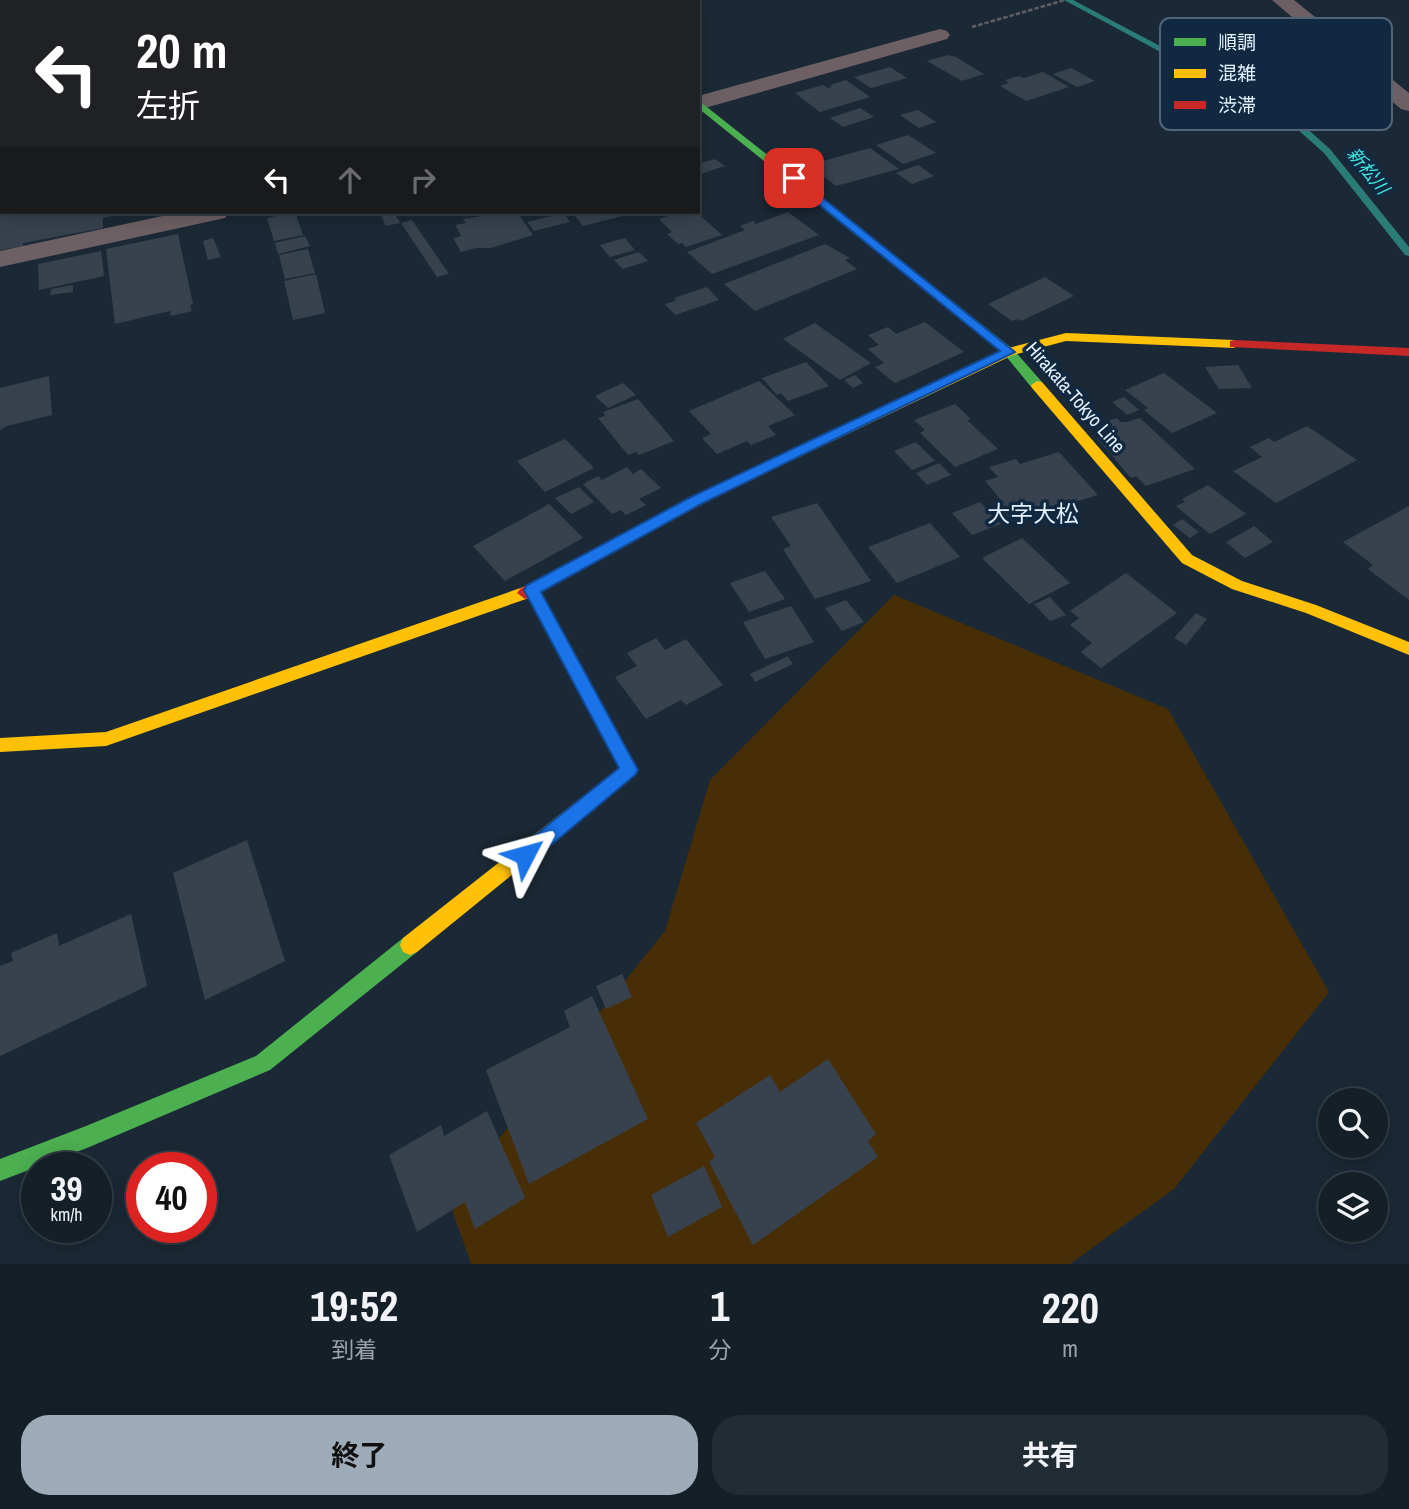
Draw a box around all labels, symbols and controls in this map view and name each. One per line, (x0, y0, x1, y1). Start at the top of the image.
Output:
text: 20 m (136, 17, 228, 83)
legend (1160, 18, 1392, 130)
icon: left (21, 28, 112, 119)
text: 順調 (1218, 29, 1256, 55)
text: 混雑 (1218, 60, 1256, 86)
text: 左折 (136, 84, 200, 127)
text: 渋滞 (1218, 92, 1256, 118)
water label: 新松川 (1342, 142, 1396, 201)
pin (764, 148, 824, 208)
icon: arrive (775, 159, 813, 197)
icon: left (258, 161, 296, 199)
icon: ahead (331, 161, 369, 199)
icon: right (404, 161, 442, 199)
street label: Hirakata-Tokyo Line (1020, 336, 1132, 458)
district label: 大字大松 (987, 498, 1079, 529)
position arrow (488, 818, 562, 892)
map controls (1318, 1088, 1388, 1242)
button: search (1318, 1088, 1388, 1158)
speed limit sign: 40 (126, 1152, 217, 1243)
text: 39 (51, 1165, 82, 1212)
button: layers (1318, 1172, 1388, 1242)
text: km/h (51, 1202, 83, 1227)
text: 19:52 (310, 1278, 398, 1334)
text: 1 (710, 1278, 729, 1334)
text: 220 (1041, 1280, 1099, 1336)
text: m (1062, 1333, 1078, 1364)
text: 到着 (331, 1334, 377, 1365)
text: 分 (708, 1334, 731, 1365)
button: 終了 (21, 1415, 698, 1495)
button: 共有 (712, 1415, 1388, 1495)

